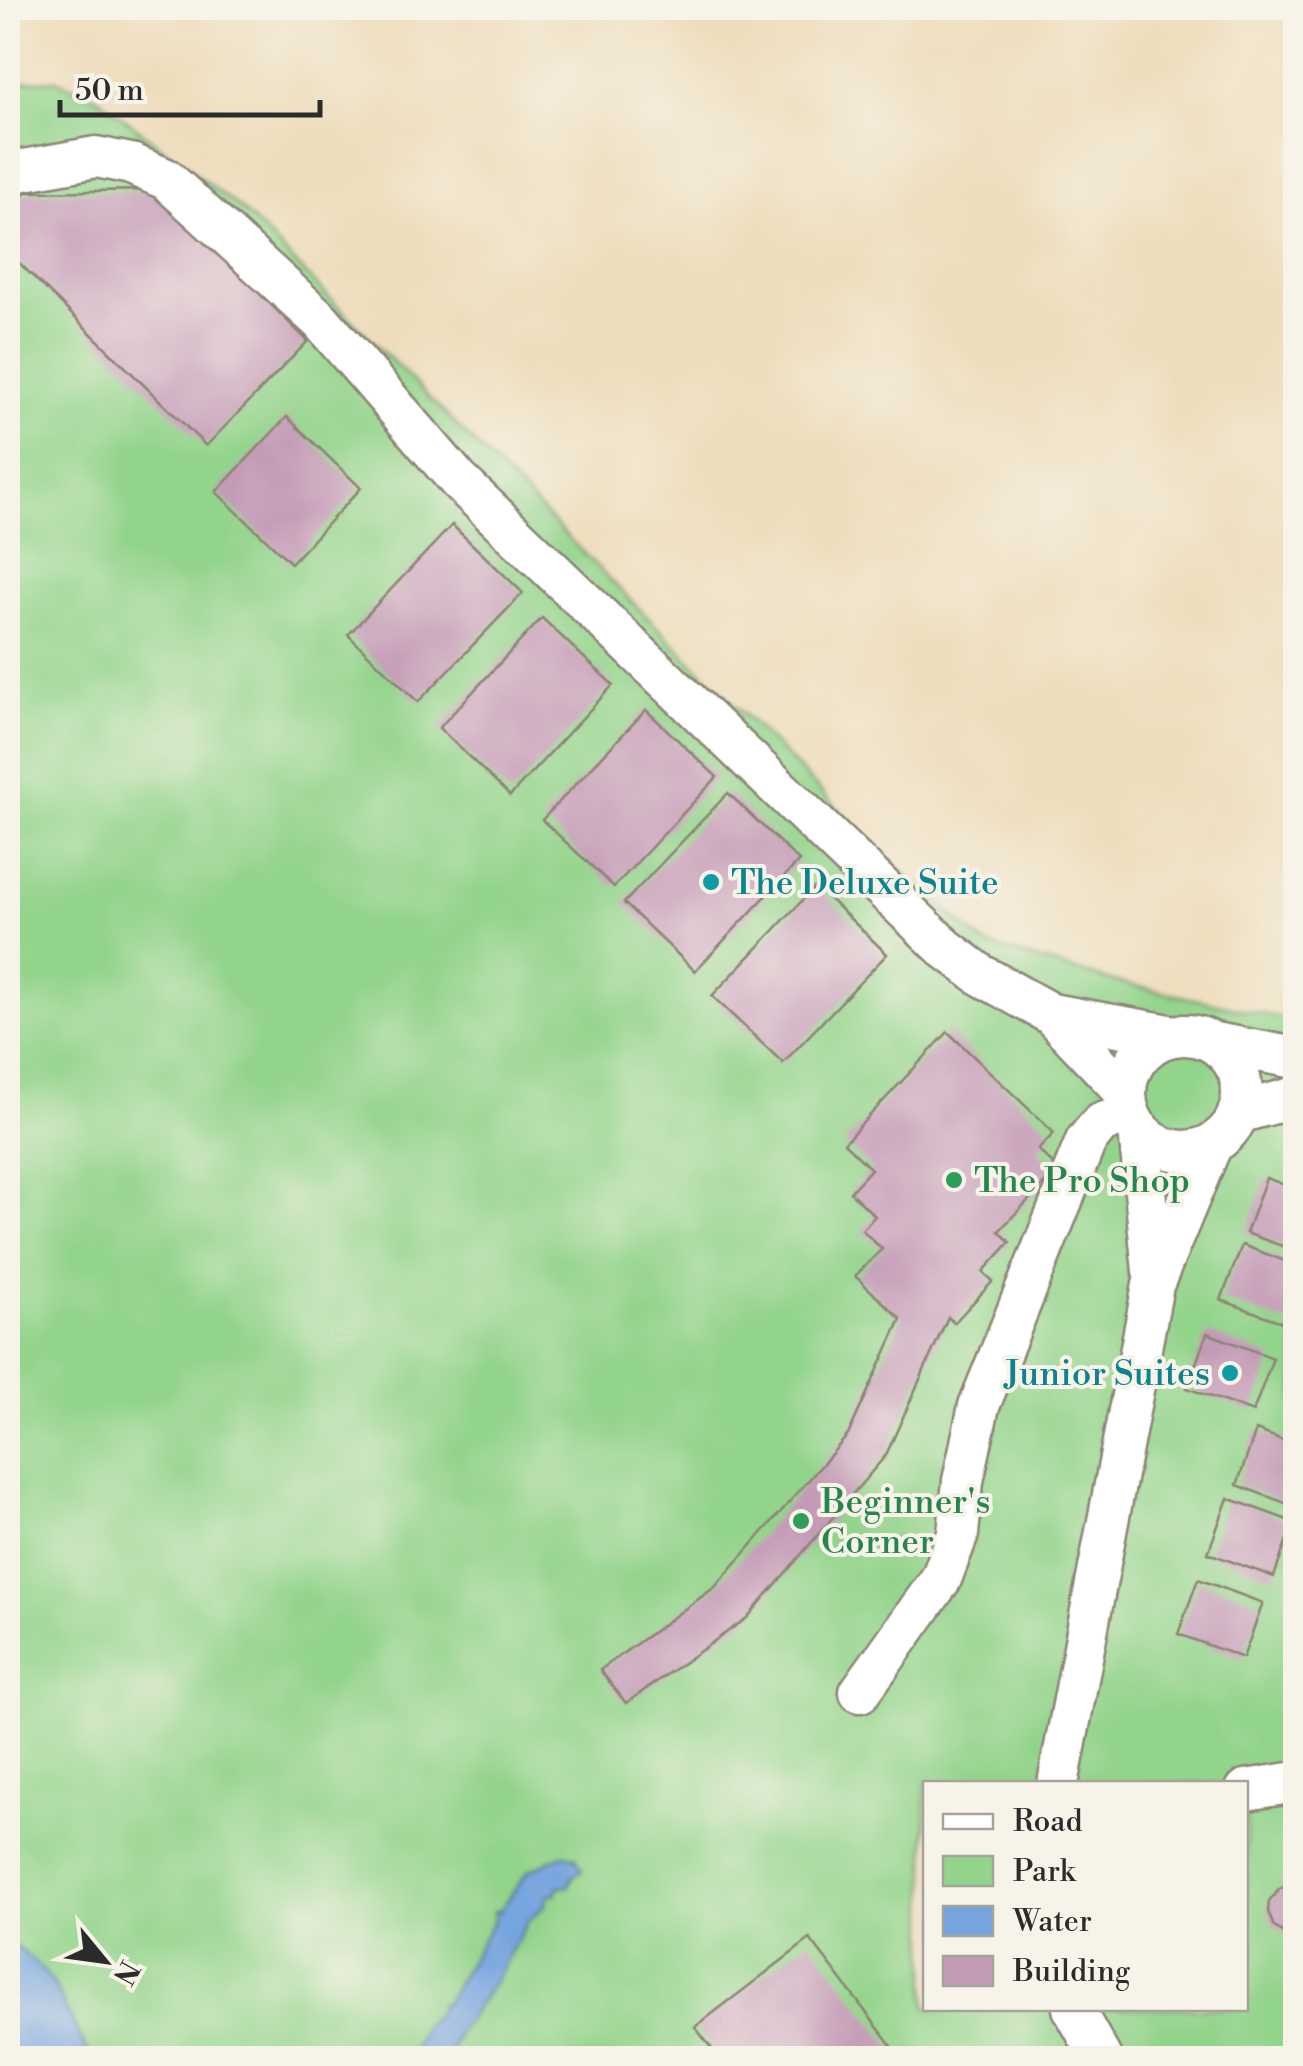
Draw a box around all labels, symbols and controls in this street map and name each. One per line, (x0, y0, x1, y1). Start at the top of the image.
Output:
scale bar (60, 55, 320, 117)
text: 50 m (75, 72, 144, 110)
place label: The Deluxe Suite (731, 862, 999, 905)
marker: The Deluxe Suite (700, 871, 722, 893)
place label: The Pro Shop (974, 1160, 1190, 1203)
marker: The Pro Shop (943, 1169, 965, 1191)
place label: Junior Suites (1002, 1353, 1210, 1396)
marker: Junior Suites (1219, 1362, 1241, 1384)
place label: Beginner's Corner (820, 1481, 991, 1564)
marker: Beginner's Corner (790, 1510, 812, 1532)
legend (923, 1781, 1248, 2011)
text: Road (1013, 1803, 1083, 1841)
text: Park (1013, 1853, 1077, 1891)
text: Water (1012, 1903, 1092, 1941)
north arrow (55, 1911, 155, 2011)
text: Building (1012, 1953, 1131, 1991)
text: N (105, 1954, 146, 1991)

